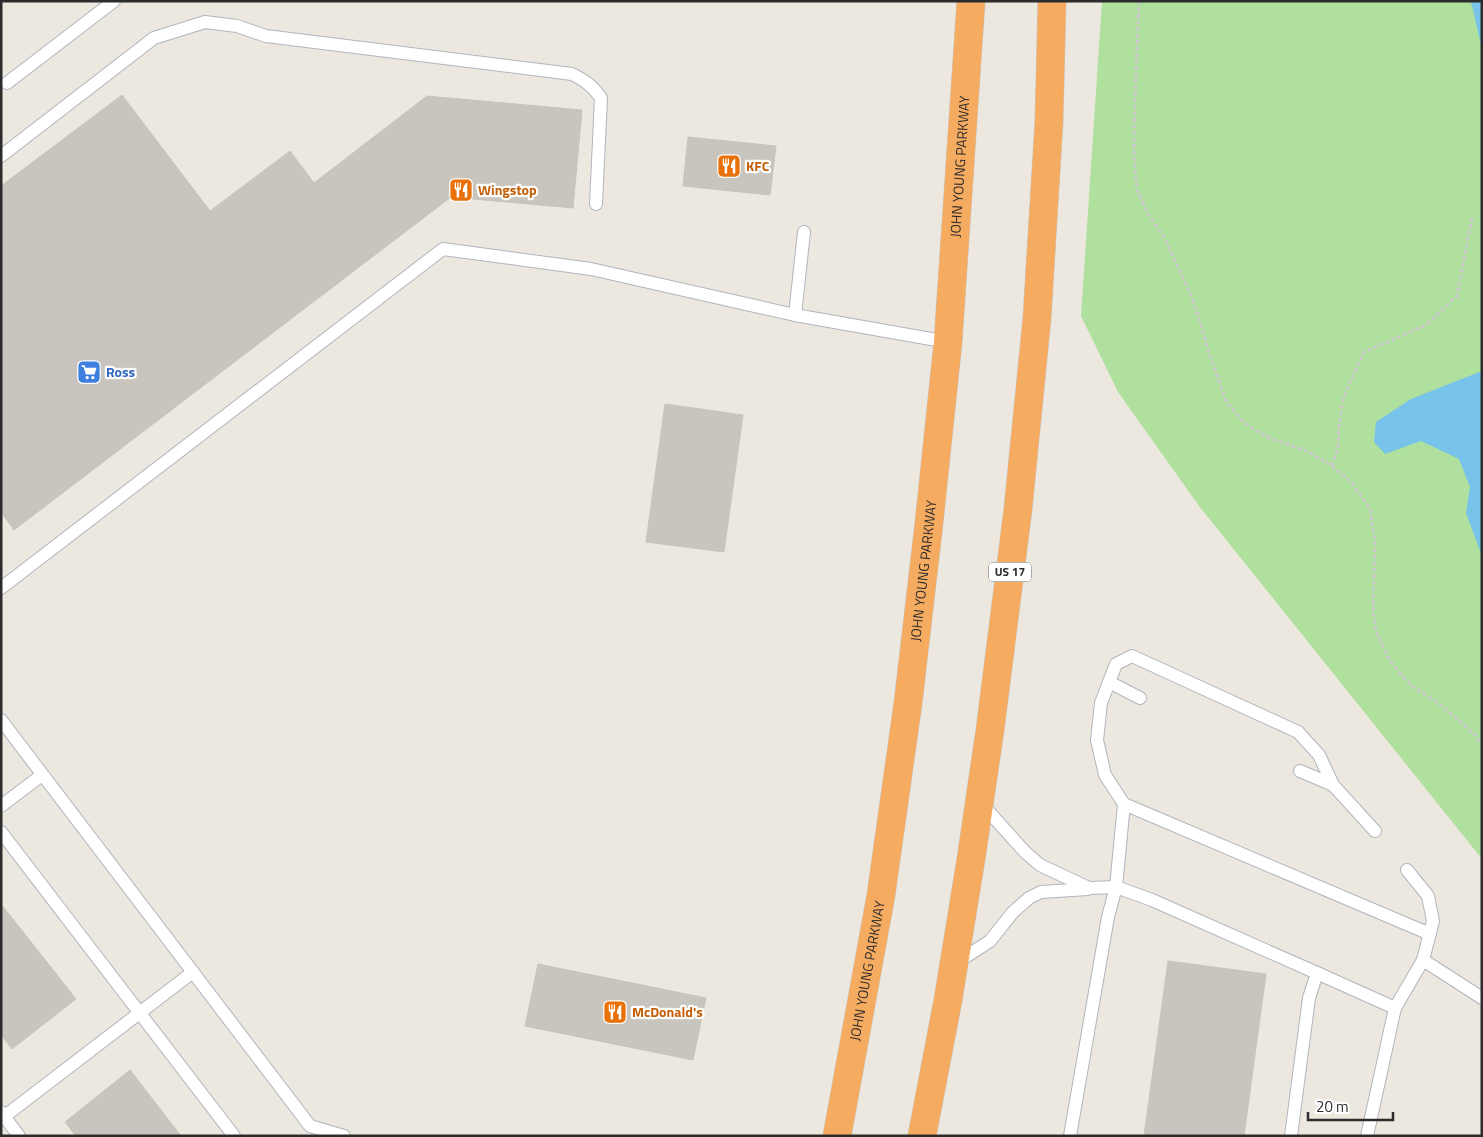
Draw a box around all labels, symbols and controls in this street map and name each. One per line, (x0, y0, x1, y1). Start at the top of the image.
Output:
street label: JOHN YOUNG PARKWAY (944, 94, 975, 238)
restaurant icon: KFC (716, 153, 742, 179)
place label: KFC (746, 155, 770, 176)
restaurant icon: Wingstop (448, 177, 474, 203)
place label: Wingstop (478, 179, 537, 200)
supermarket icon: Ross (76, 359, 102, 385)
place label: Ross (106, 361, 136, 382)
street label: JOHN YOUNG PARKWAY (904, 499, 941, 642)
road number: US 17 (989, 562, 1031, 582)
street label: JOHN YOUNG PARKWAY (844, 898, 890, 1042)
restaurant icon: McDonald's (602, 999, 628, 1025)
place label: McDonald's (632, 1001, 703, 1022)
scale bar (1308, 1090, 1393, 1122)
text: 20 m (1316, 1095, 1349, 1118)

